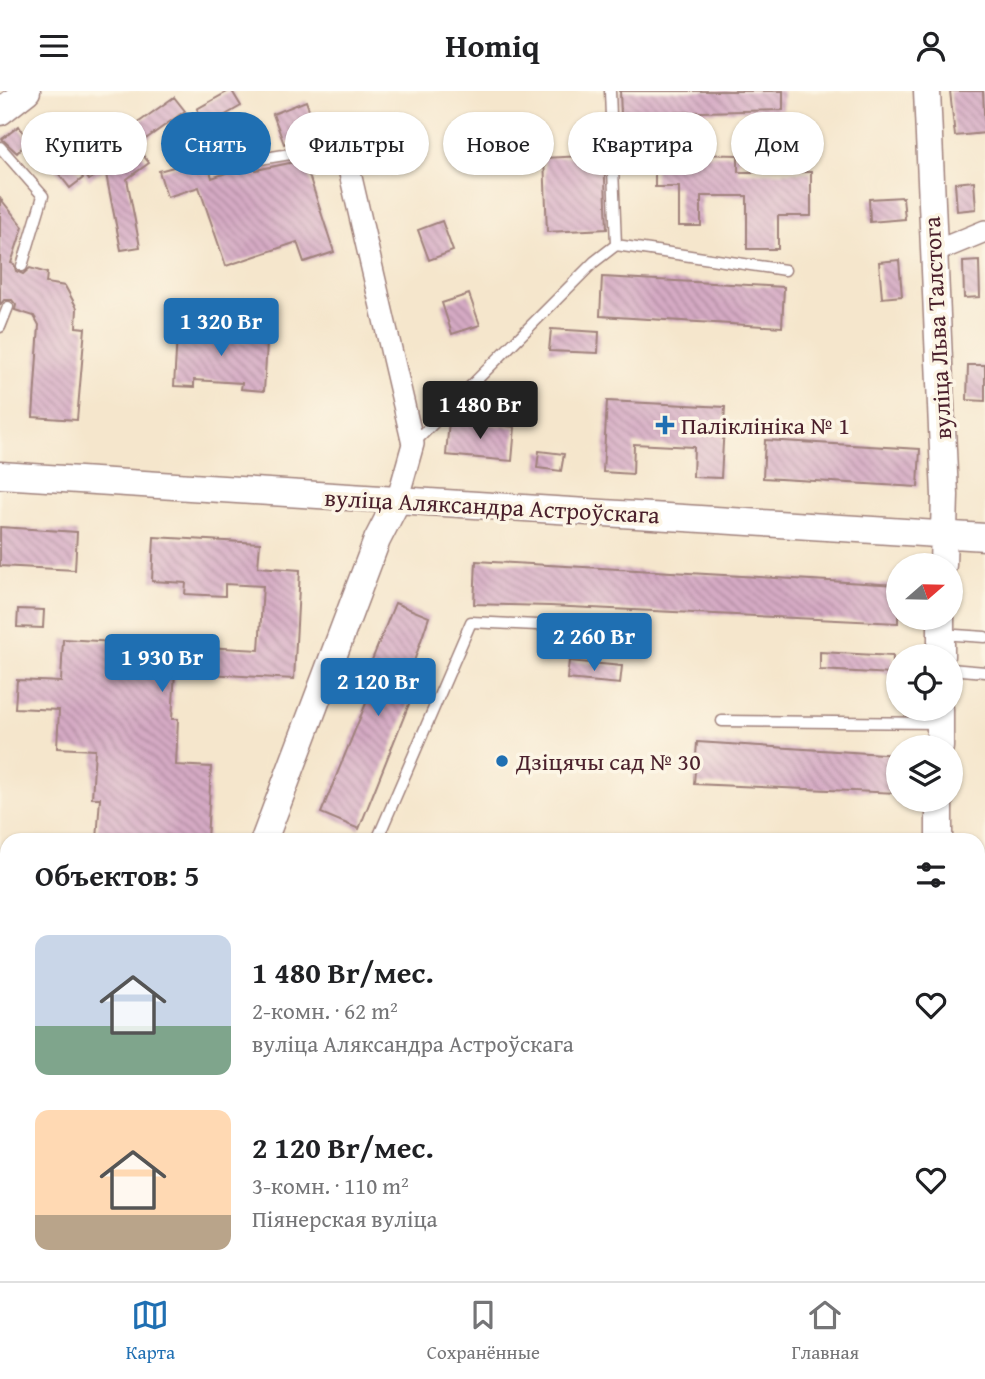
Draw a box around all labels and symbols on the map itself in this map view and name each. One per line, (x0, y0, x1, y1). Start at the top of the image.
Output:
street label: вуліца Льва Талстога (914, 215, 960, 440)
pin: 1 320 Br (149, 299, 293, 358)
pin: 1 480 Br (408, 381, 552, 441)
place label: Паліклініка № 1 (681, 408, 850, 443)
marker: Паліклініка № 1 (655, 415, 675, 435)
street label: вуліца Аляксандра Астроўскага (323, 480, 661, 532)
north arrow (886, 553, 962, 630)
pin: 2 260 Br (522, 613, 666, 673)
pin: 1 930 Br (90, 635, 234, 694)
pin: 2 120 Br (306, 659, 450, 718)
place label: Дзіцячы сад № 30 (515, 744, 701, 779)
marker: Дзіцячы сад № 30 (494, 753, 510, 769)

